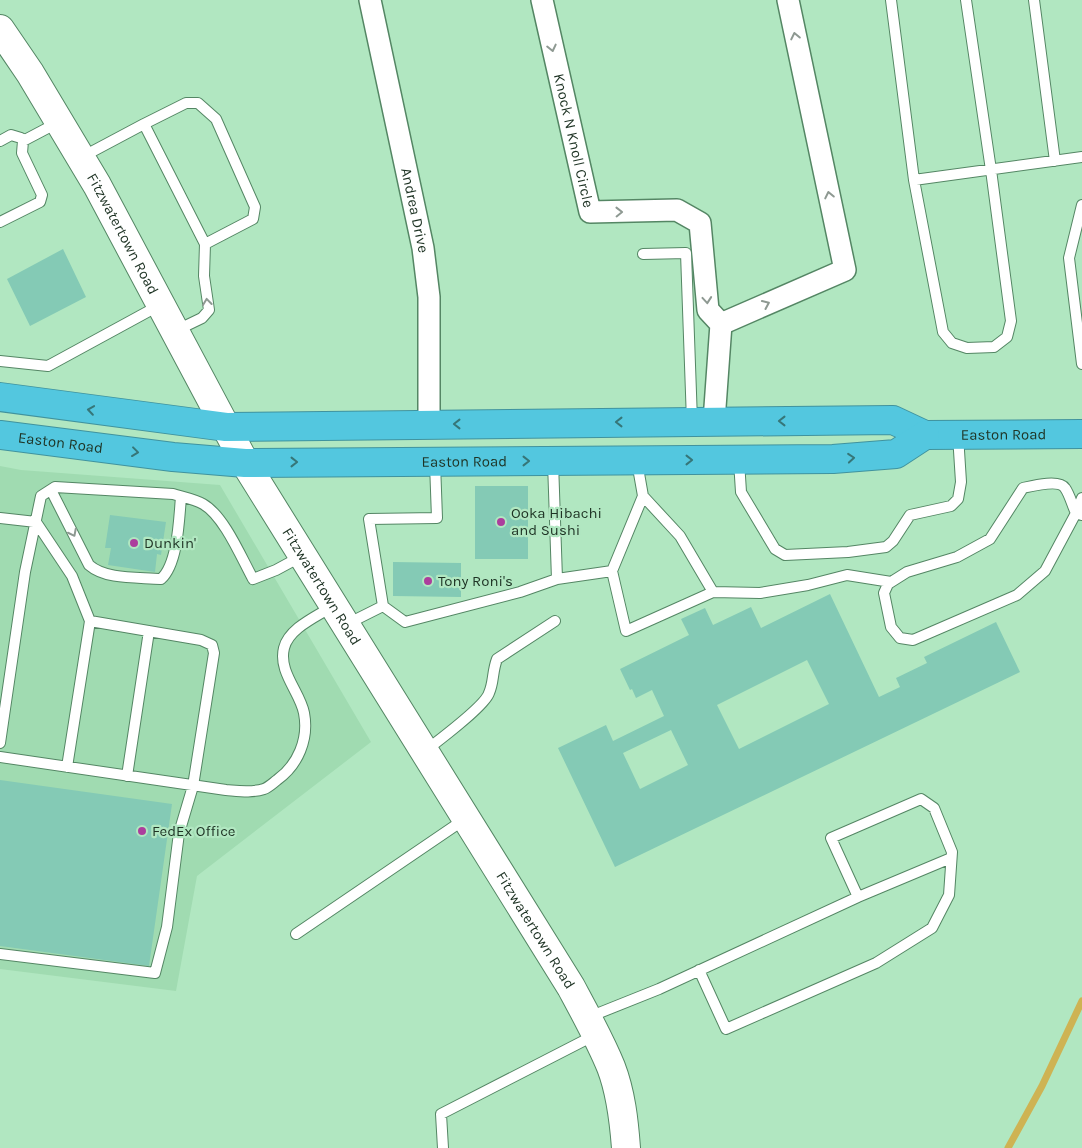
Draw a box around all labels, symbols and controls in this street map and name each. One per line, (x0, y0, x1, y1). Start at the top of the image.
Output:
one-way arrow (791, 31, 801, 40)
one-way arrow (547, 43, 557, 52)
street label: Knock N Knoll Circle (550, 72, 598, 209)
street label: Andrea Drive (397, 166, 433, 254)
street label: Fitzwatertown Road (83, 170, 163, 298)
one-way arrow (824, 190, 835, 199)
one-way arrow (615, 206, 623, 217)
one-way arrow (202, 297, 213, 305)
one-way arrow (701, 297, 712, 305)
one-way arrow (761, 300, 770, 311)
one-way arrow (87, 405, 95, 415)
one-way arrow (777, 416, 785, 426)
one-way arrow (615, 417, 622, 427)
one-way arrow (452, 419, 460, 429)
street label: Easton Road (961, 425, 1046, 444)
street label: Easton Road (17, 428, 104, 457)
one-way arrow (131, 446, 139, 457)
street label: Easton Road (421, 452, 507, 471)
one-way arrow (848, 453, 856, 464)
one-way arrow (686, 455, 693, 465)
one-way arrow (523, 456, 531, 466)
one-way arrow (290, 457, 298, 467)
place label: Ooka Hibachi and Sushi (511, 504, 602, 539)
marker: Ooka Hibachi and Sushi (495, 516, 507, 528)
street label: Fitzwatertown Road (278, 524, 365, 648)
one-way arrow (67, 528, 77, 537)
place label: Dunkin' (144, 534, 196, 552)
marker: Dunkin' (128, 537, 140, 549)
place label: Tony Roni's (438, 572, 513, 590)
marker: Tony Roni's (422, 575, 434, 587)
place label: FedEx Office (152, 822, 236, 840)
marker: FedEx Office (136, 825, 148, 837)
street label: Fitzwatertown Road (492, 868, 579, 992)

